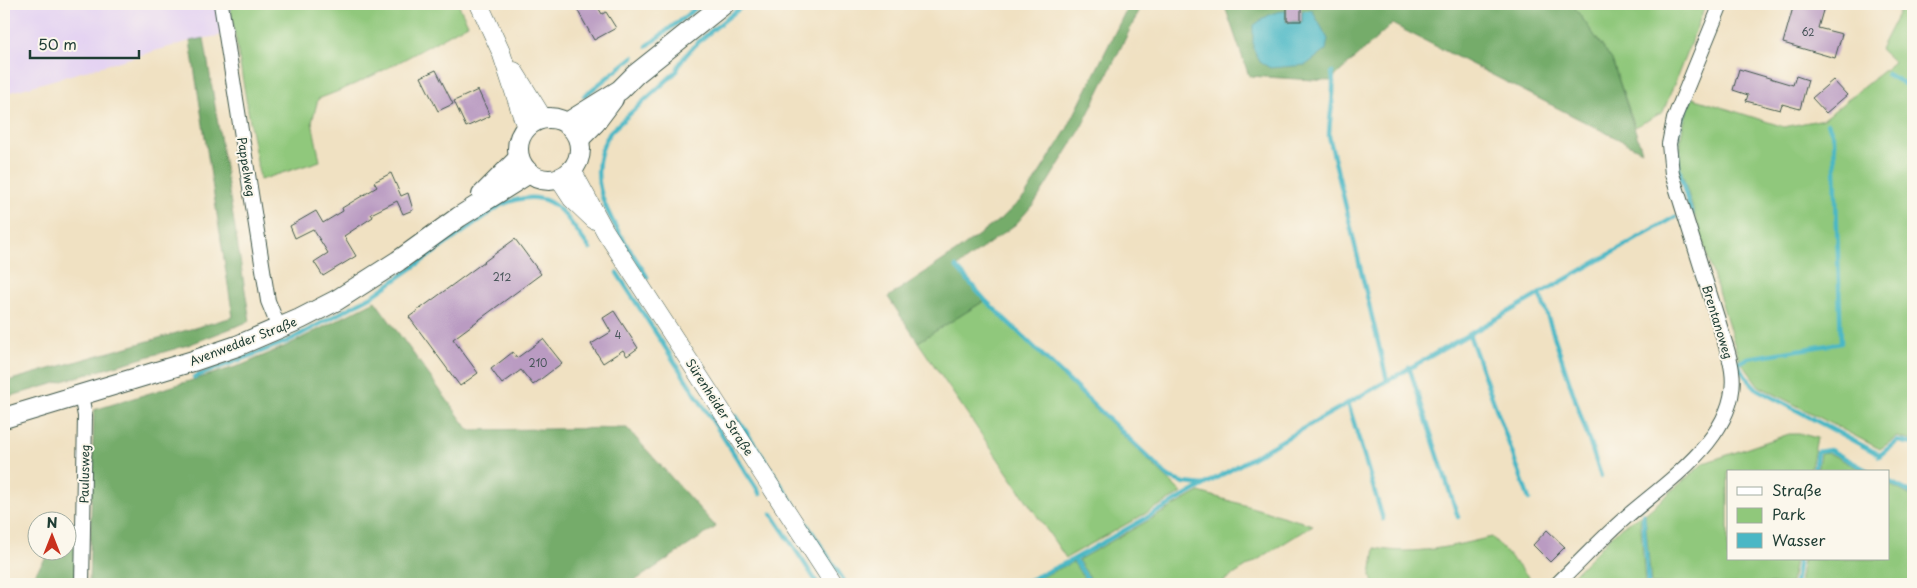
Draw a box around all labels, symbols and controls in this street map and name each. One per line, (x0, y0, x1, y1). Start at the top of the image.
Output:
house number: 62 (1801, 24, 1815, 39)
scale bar (30, 28, 139, 60)
text: 50 m (38, 32, 77, 55)
street label: Pappelweg (233, 136, 261, 198)
house number: 212 (493, 269, 511, 284)
street label: Brentanoweg (1698, 283, 1738, 361)
street label: Avenwedder Straße (187, 312, 299, 370)
house number: 4 (615, 327, 622, 342)
house number: 210 (529, 355, 547, 370)
street label: Sürenheider Straße (682, 355, 758, 459)
street label: Paulusweg (74, 444, 94, 504)
legend (1727, 470, 1890, 560)
text: Straße (1772, 478, 1822, 501)
text: Park (1772, 502, 1806, 525)
north arrow (28, 510, 78, 560)
text: N (46, 512, 58, 533)
text: Wasser (1772, 528, 1825, 551)

